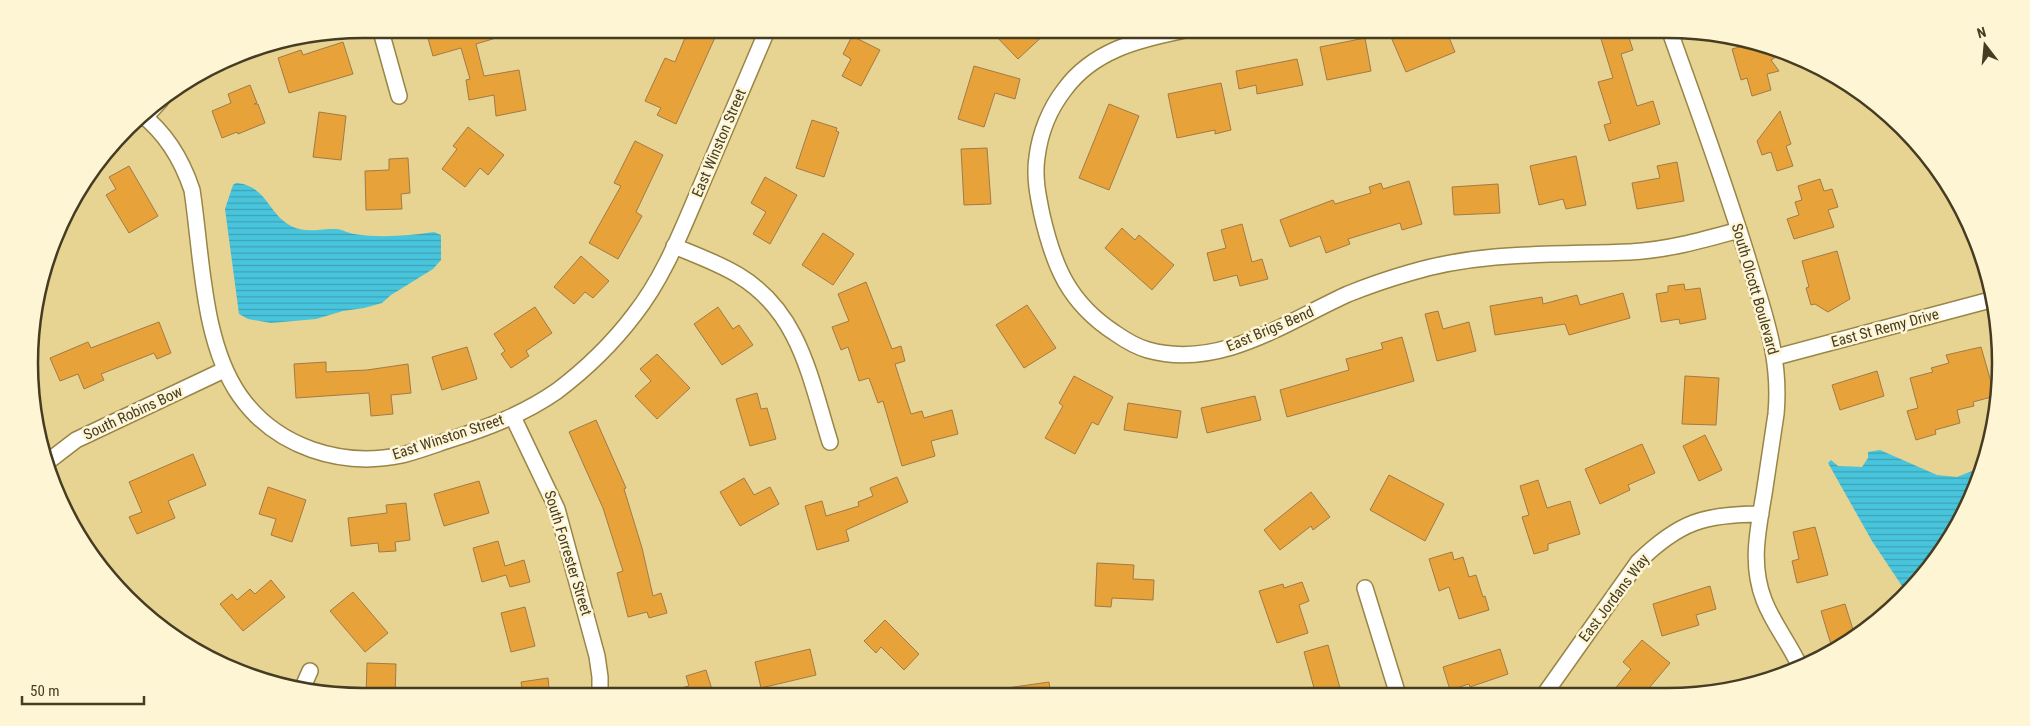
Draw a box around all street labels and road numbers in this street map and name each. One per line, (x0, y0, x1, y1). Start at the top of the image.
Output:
street label: East Winston Street (688, 86, 750, 200)
street label: South Olcott Boulevard (1728, 221, 1782, 357)
street label: East Brigs Bend (1224, 303, 1316, 355)
street label: East St Remy Drive (1829, 305, 1941, 351)
street label: South Robins Bow (81, 382, 186, 444)
street label: East Winston Street (390, 411, 506, 463)
street label: South Forrester Street (540, 488, 596, 618)
street label: East Jordans Way (1575, 551, 1653, 645)

